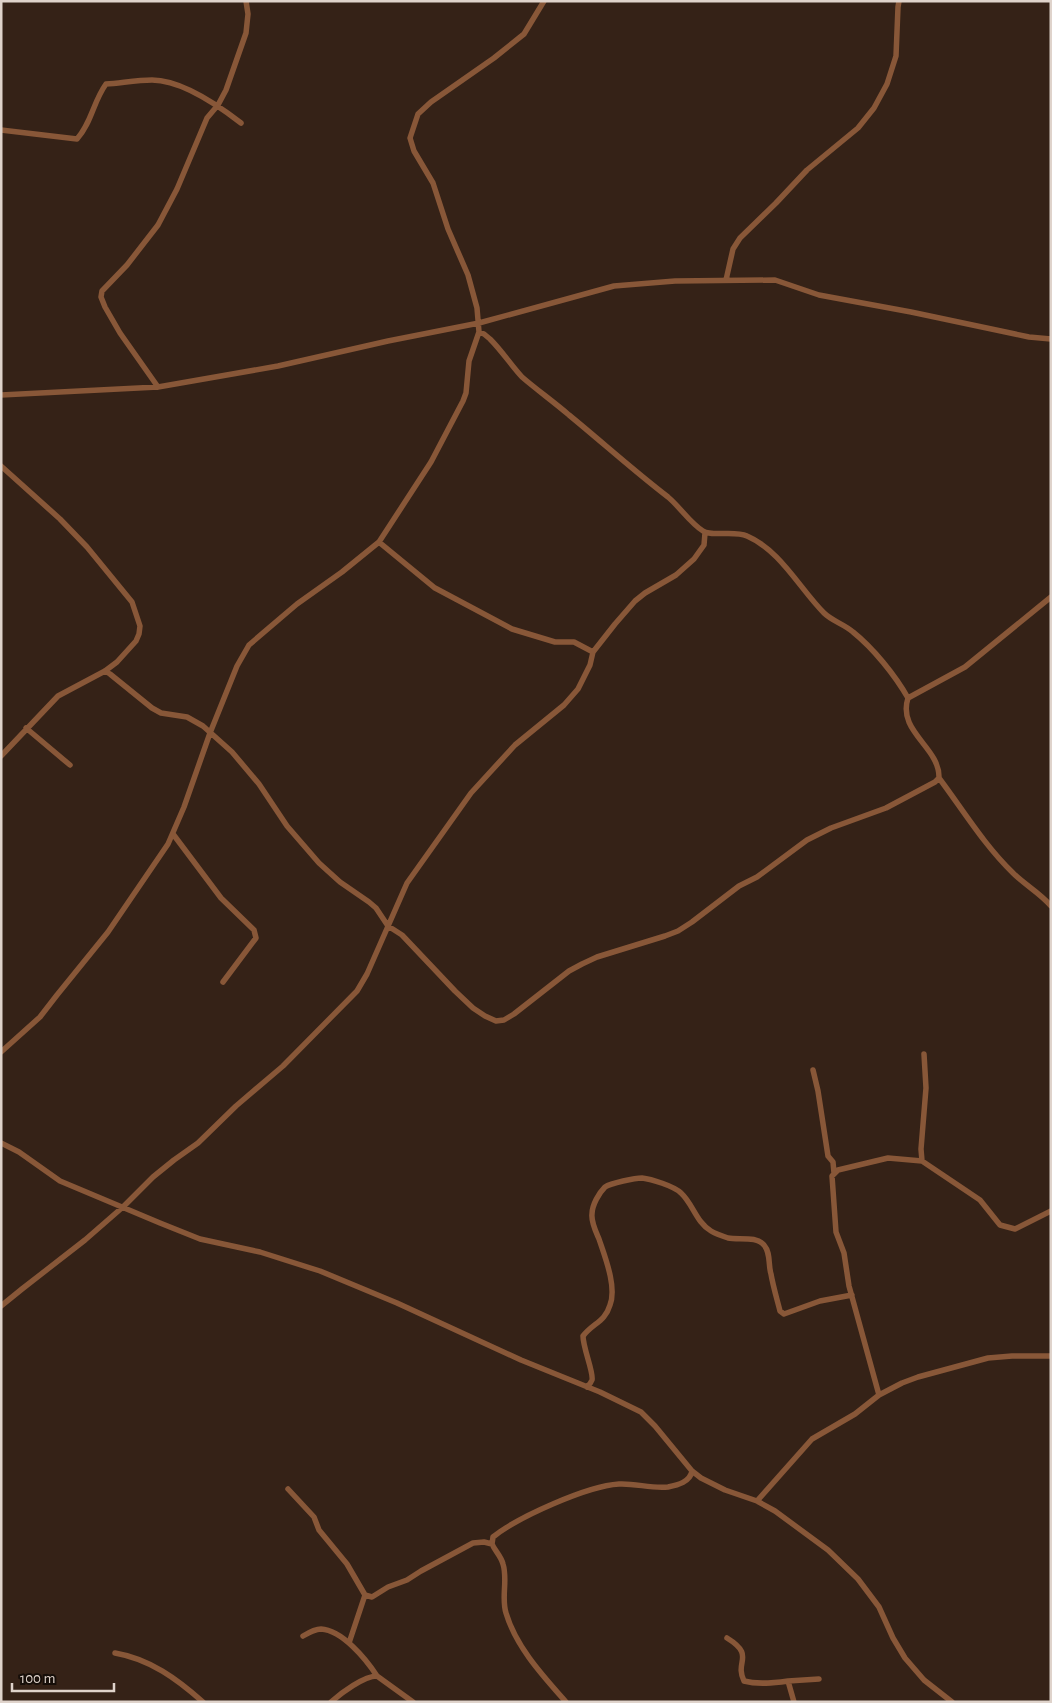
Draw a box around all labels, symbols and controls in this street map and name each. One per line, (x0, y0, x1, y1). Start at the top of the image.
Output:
scale bar (12, 1660, 115, 1692)
text: 100 m (20, 1671, 55, 1686)

